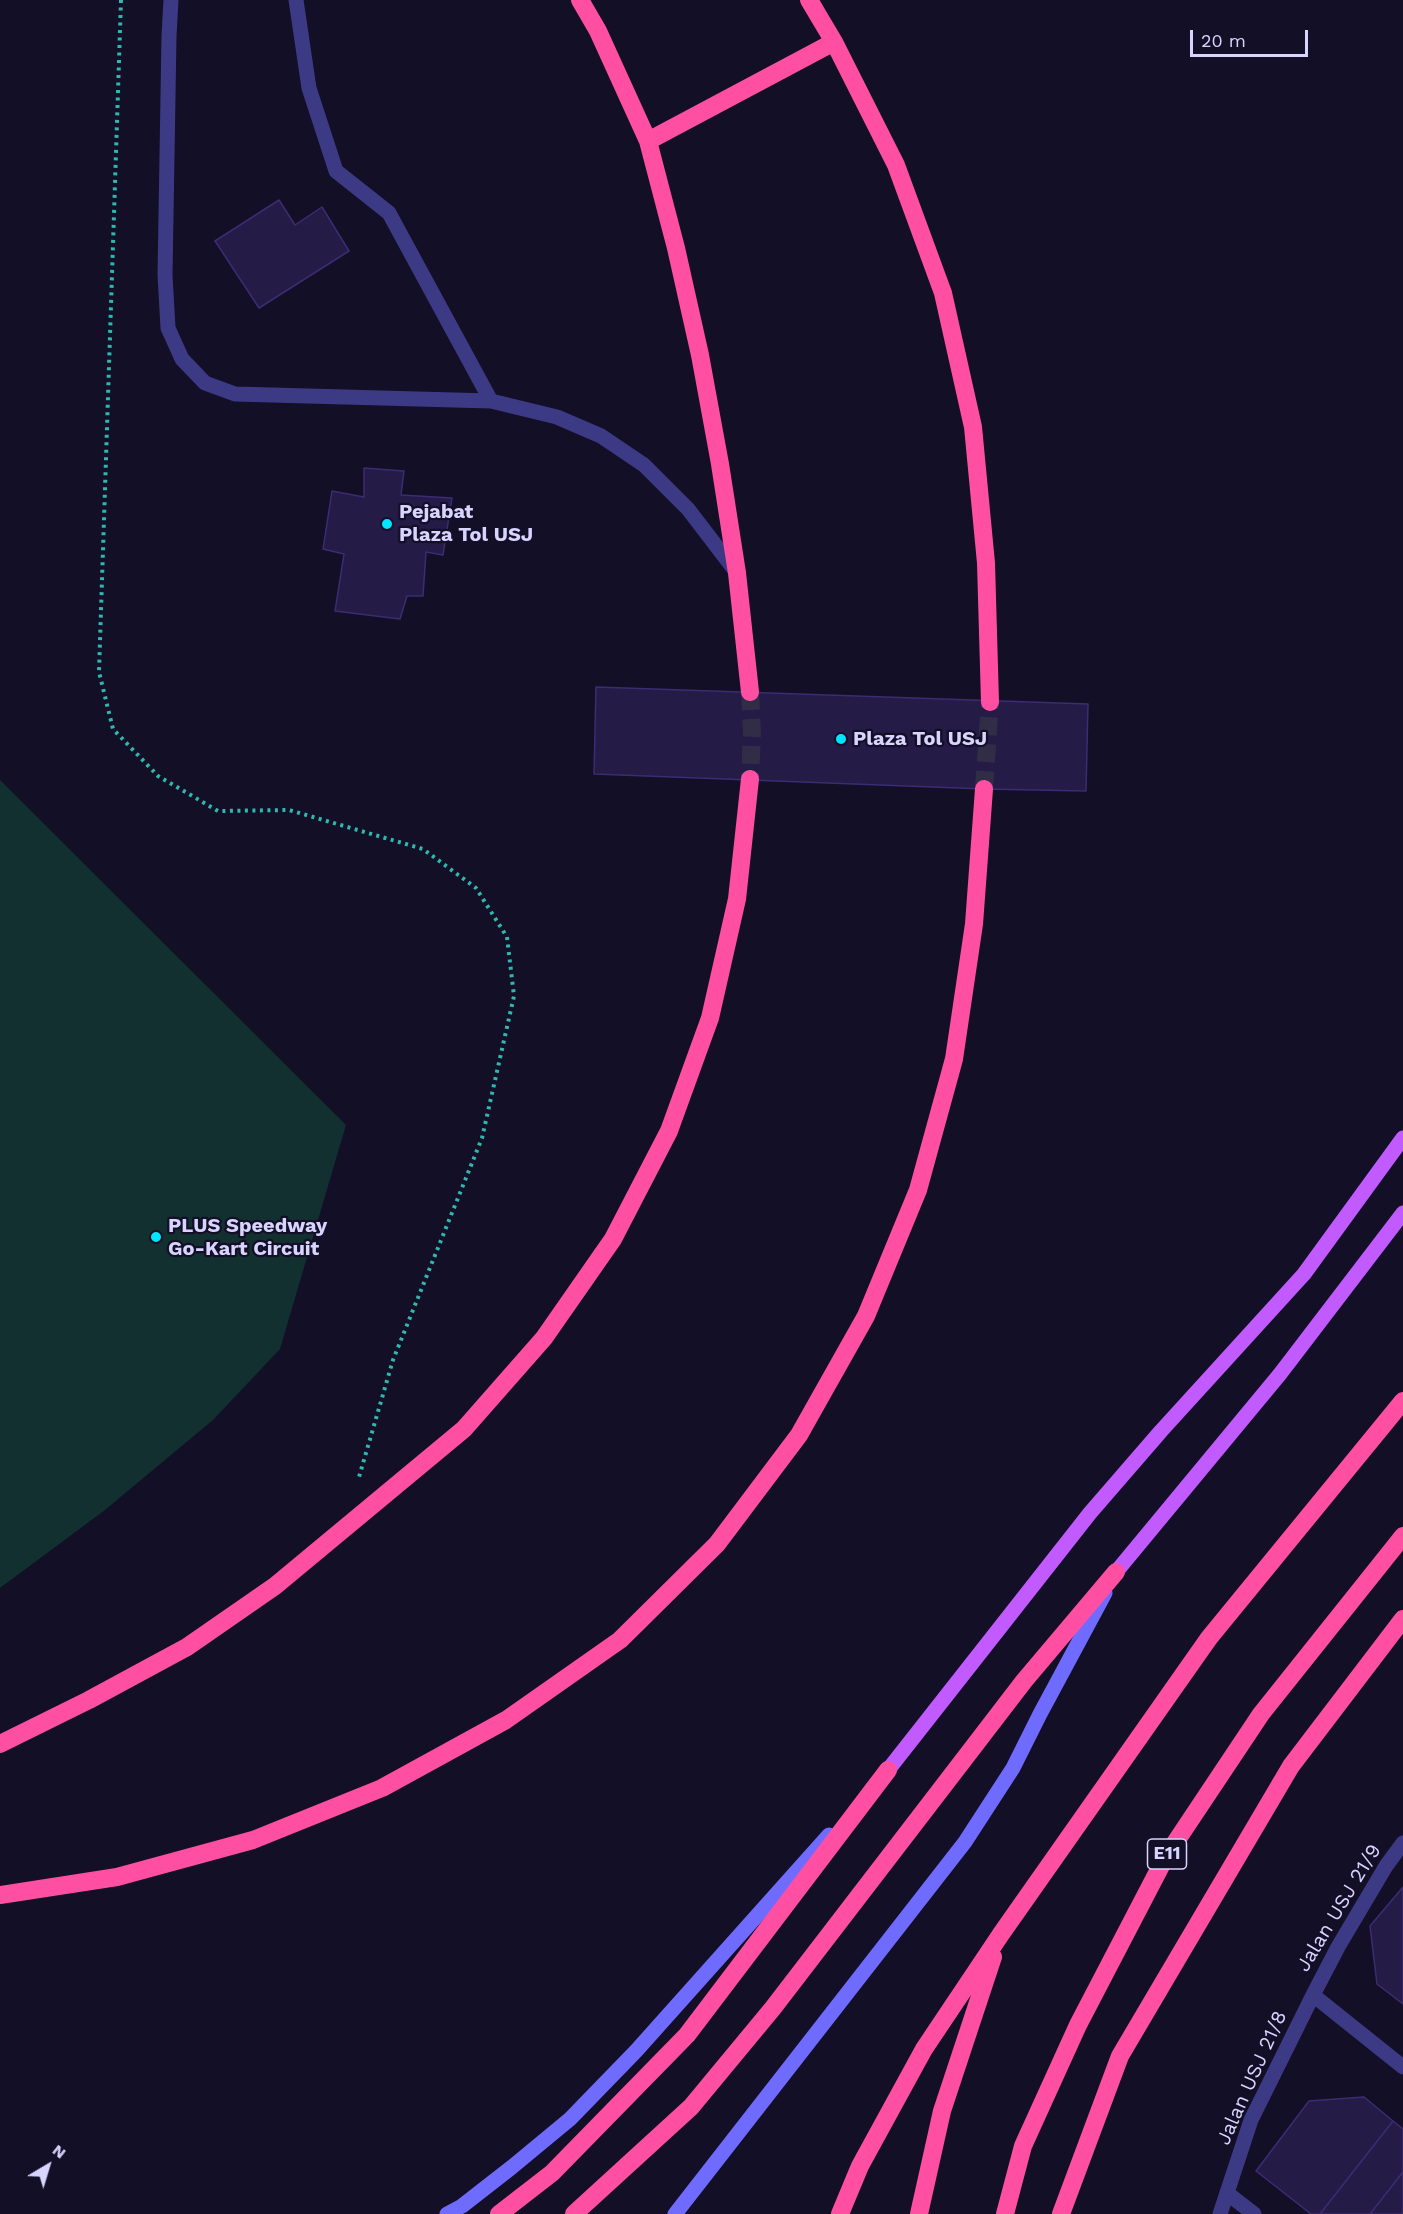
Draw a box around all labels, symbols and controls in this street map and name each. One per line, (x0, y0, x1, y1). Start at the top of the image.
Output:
scale bar (1193, 18, 1312, 56)
text: 20 m (1201, 30, 1246, 51)
place label: Pejabat Plaza Tol USJ (399, 500, 533, 547)
marker: Pejabat Plaza Tol USJ (380, 517, 394, 531)
place label: Plaza Tol USJ (853, 727, 987, 751)
marker: Plaza Tol USJ (834, 732, 848, 746)
place label: PLUS Speedway Go-Kart Circuit (168, 1214, 327, 1261)
marker: PLUS Speedway Go-Kart Circuit (149, 1230, 163, 1244)
road number: E11 (1148, 1839, 1186, 1869)
street label: Jalan USJ 21/9 (1291, 1840, 1387, 1976)
street label: Jalan USJ 21/8 (1212, 2007, 1292, 2149)
north arrow (18, 2136, 78, 2196)
text: N (49, 2140, 70, 2163)

